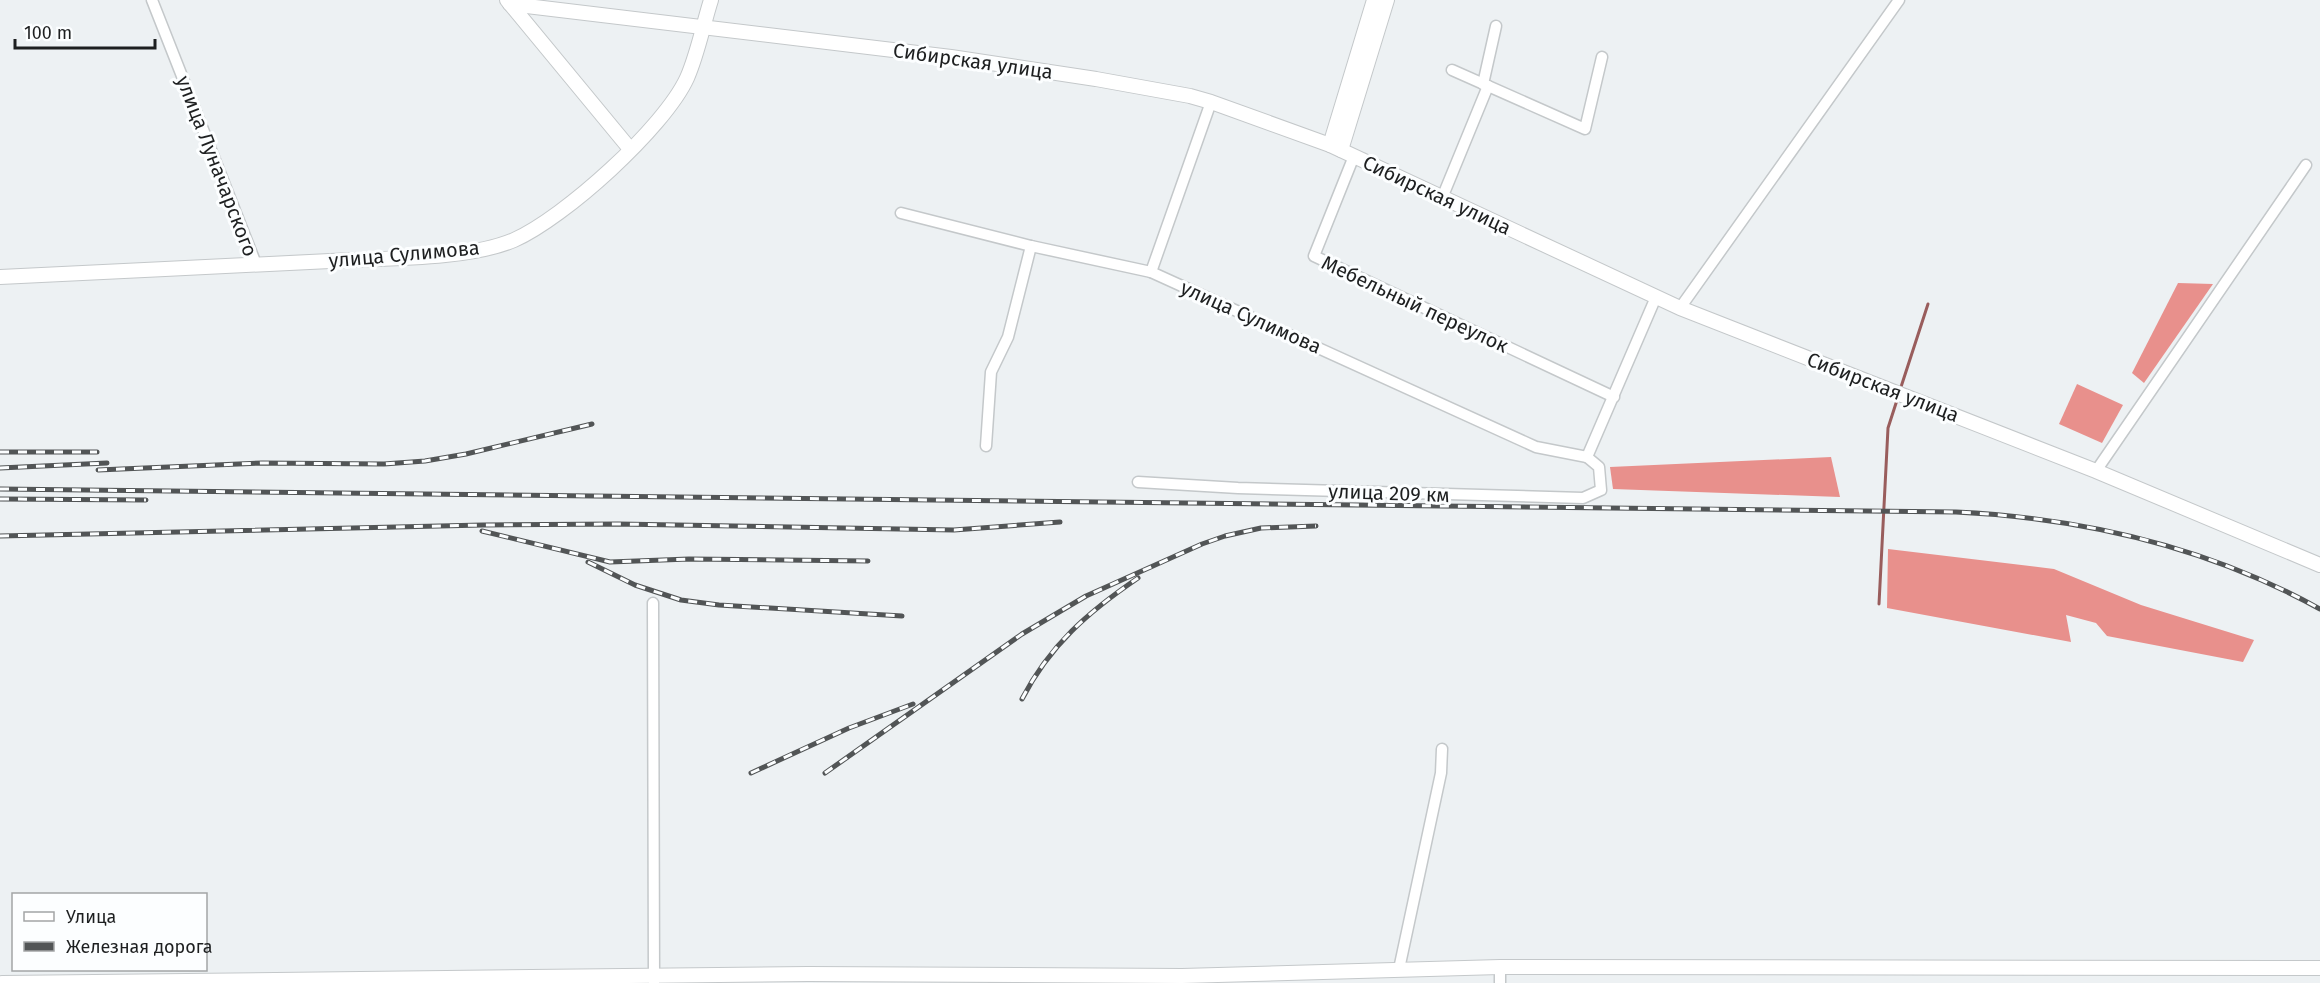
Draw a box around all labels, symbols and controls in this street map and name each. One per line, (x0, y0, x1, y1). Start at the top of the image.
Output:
scale bar (15, 12, 154, 50)
text: 100 m (24, 22, 72, 44)
street label: Сибирская улица (892, 38, 1054, 84)
street label: улица Луначарского (171, 72, 263, 260)
street label: Сибирская улица (1359, 150, 1515, 240)
street label: улица Сулимова (328, 235, 480, 273)
street label: Мебельный переулок (1318, 250, 1513, 358)
street label: улица Сулимова (1177, 275, 1325, 359)
street label: Сибирская улица (1804, 347, 1962, 427)
street label: улица 209 км (1328, 479, 1450, 507)
legend (12, 893, 207, 971)
text: Улица (66, 906, 116, 928)
text: Железная дорога (66, 936, 213, 958)

